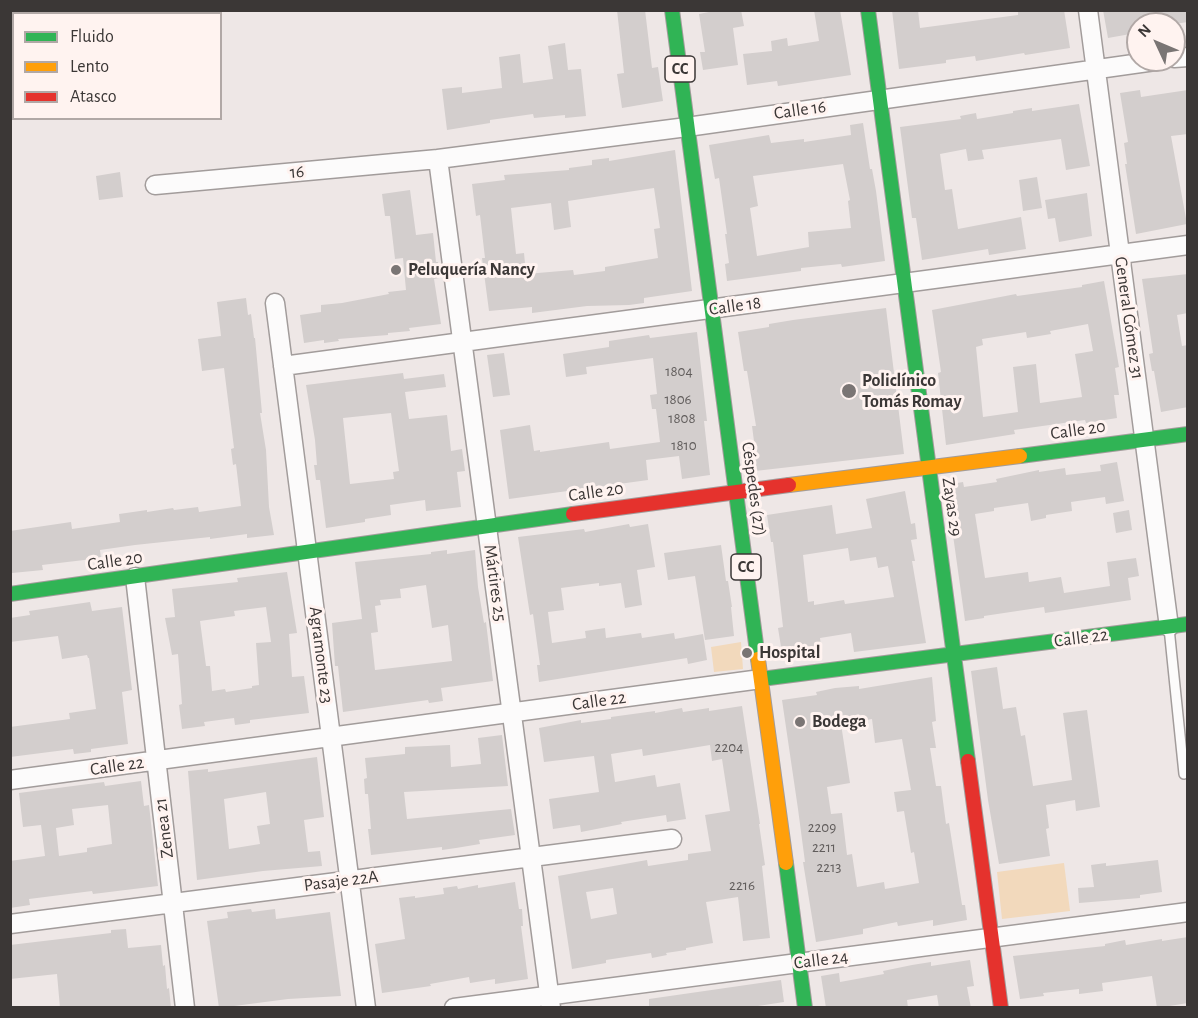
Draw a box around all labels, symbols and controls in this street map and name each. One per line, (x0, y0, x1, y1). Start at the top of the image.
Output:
legend (12, 12, 222, 120)
north arrow (1126, 12, 1186, 72)
text: N (1135, 21, 1154, 40)
text: Fluido (70, 28, 114, 46)
road number: CC (665, 56, 695, 82)
text: Lento (70, 58, 109, 76)
text: Atasco (70, 88, 117, 106)
street label: Calle 16 (773, 96, 827, 124)
street label: 16 (289, 161, 305, 183)
street label: General Gómez 31 (1110, 255, 1148, 381)
place label: Peluquería Nancy (408, 259, 535, 281)
marker: Peluquería Nancy (389, 263, 403, 277)
street label: Calle 18 (707, 292, 763, 320)
house number: 1804 (665, 362, 693, 380)
place label: Policlínico Tomás Romay (862, 370, 961, 412)
marker: Policlínico Tomás Romay (840, 382, 858, 400)
house number: 1806 (664, 390, 692, 408)
house number: 1808 (668, 409, 696, 427)
street label: Calle 20 (1049, 415, 1107, 445)
house number: 1810 (671, 436, 697, 454)
street label: Céspedes (27) (737, 440, 771, 538)
street label: Zayas 29 (937, 476, 967, 538)
street label: Calle 20 (567, 477, 625, 507)
street label: Mártires 25 (479, 543, 511, 623)
street label: Calle 20 (86, 546, 144, 576)
road number: CC (731, 554, 761, 580)
street label: Agramonte 23 (304, 605, 338, 705)
street label: Calle 22 (1053, 624, 1109, 652)
place label: Hospital (759, 642, 820, 664)
marker: Hospital (740, 646, 754, 660)
street label: Calle 22 (571, 687, 627, 715)
place label: Bodega (812, 711, 866, 733)
marker: Bodega (793, 715, 807, 729)
house number: 2204 (715, 738, 743, 756)
street label: Calle 22 (89, 752, 145, 780)
street label: Zenea 21 (150, 797, 178, 859)
house number: 2209 (808, 818, 836, 836)
house number: 2211 (812, 838, 836, 856)
house number: 2213 (817, 858, 841, 876)
street label: Pasaje 22A (302, 866, 380, 896)
house number: 2216 (729, 876, 755, 894)
street label: Calle 24 (793, 946, 849, 974)

